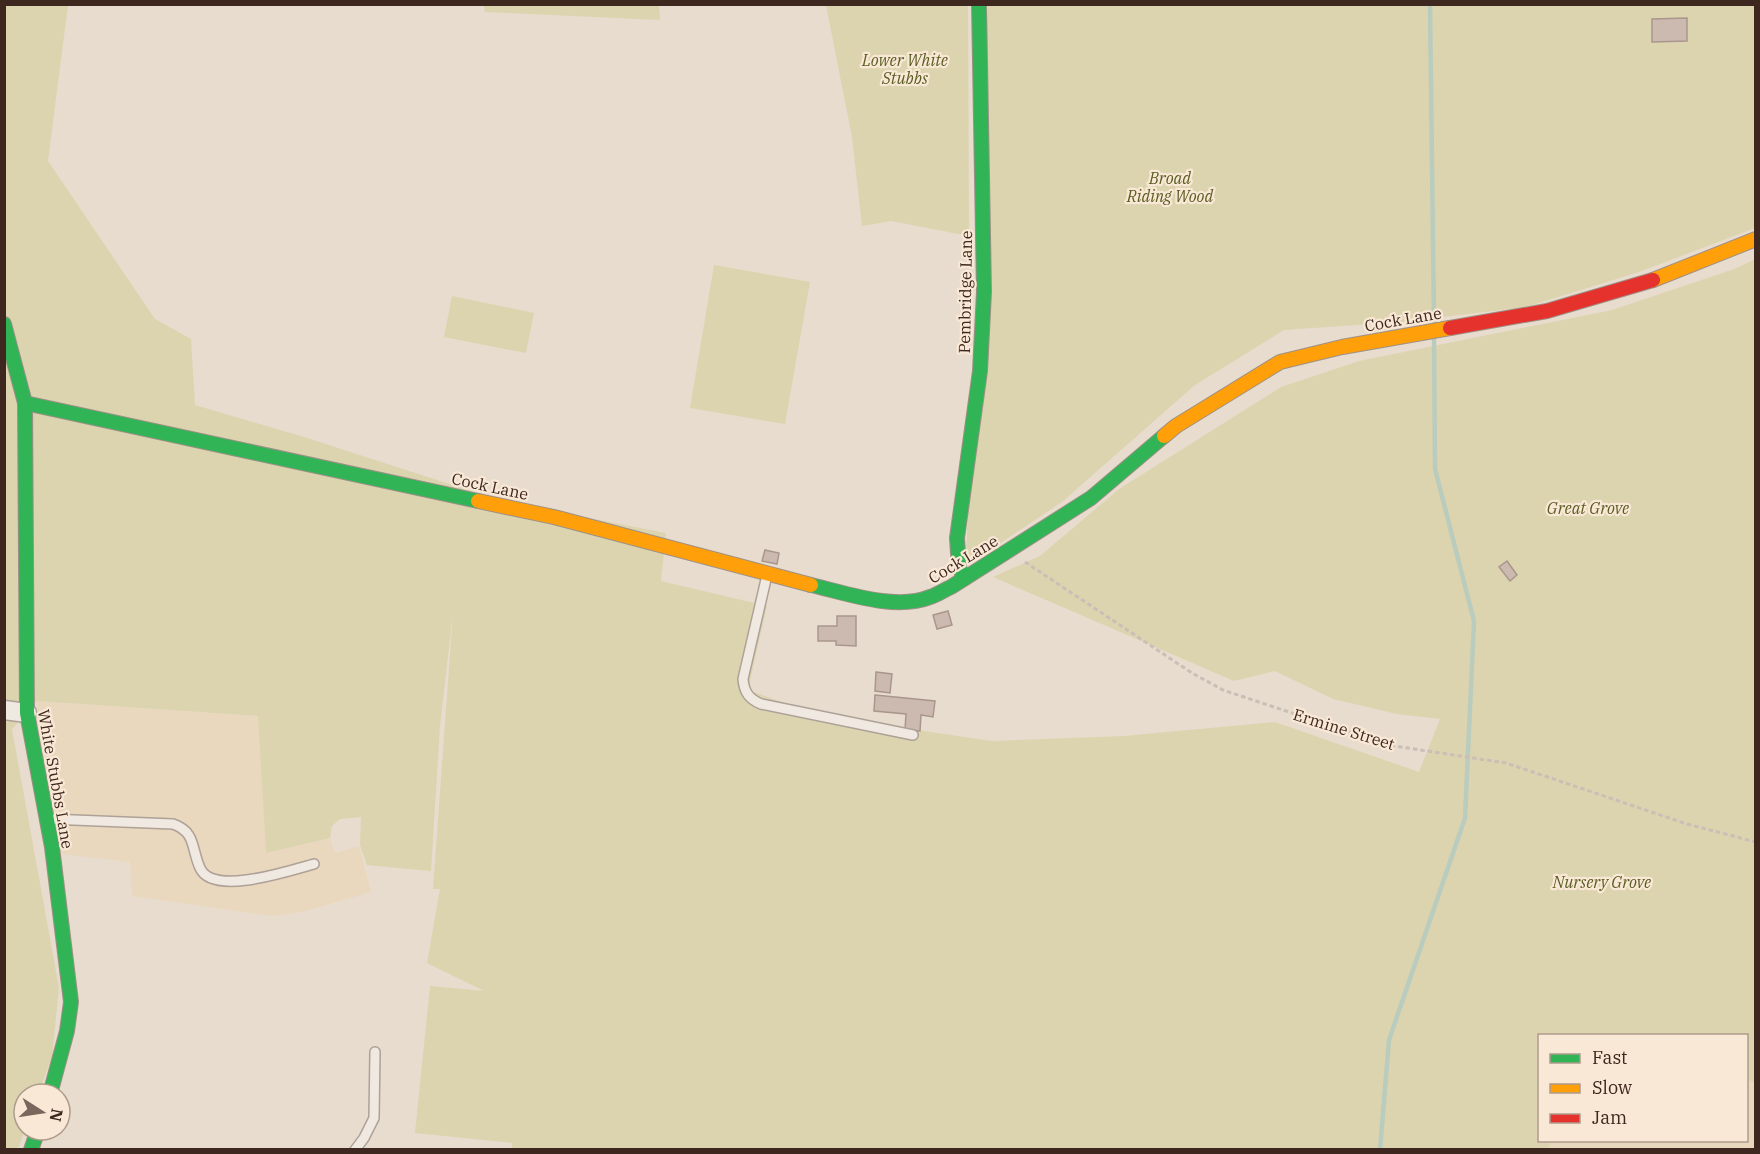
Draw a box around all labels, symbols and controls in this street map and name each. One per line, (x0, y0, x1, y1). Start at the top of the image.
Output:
park label: Lower White Stubbs (861, 50, 948, 88)
park label: Broad Riding Wood (1126, 168, 1214, 206)
street label: Pembridge Lane (954, 230, 976, 354)
street label: Cock Lane (1363, 302, 1443, 336)
street label: Cock Lane (450, 468, 530, 504)
park label: Great Grove (1547, 498, 1629, 518)
street label: Cock Lane (925, 530, 1001, 588)
street label: Ermine Street (1291, 704, 1398, 754)
street label: White Stubbs Lane (34, 708, 78, 850)
park label: Nursery Grove (1552, 872, 1651, 892)
legend (1538, 1034, 1748, 1142)
text: Fast (1592, 1046, 1627, 1069)
text: Slow (1592, 1076, 1632, 1099)
north arrow (12, 1082, 72, 1142)
text: Jam (1592, 1106, 1627, 1129)
text: N (46, 1107, 68, 1123)

